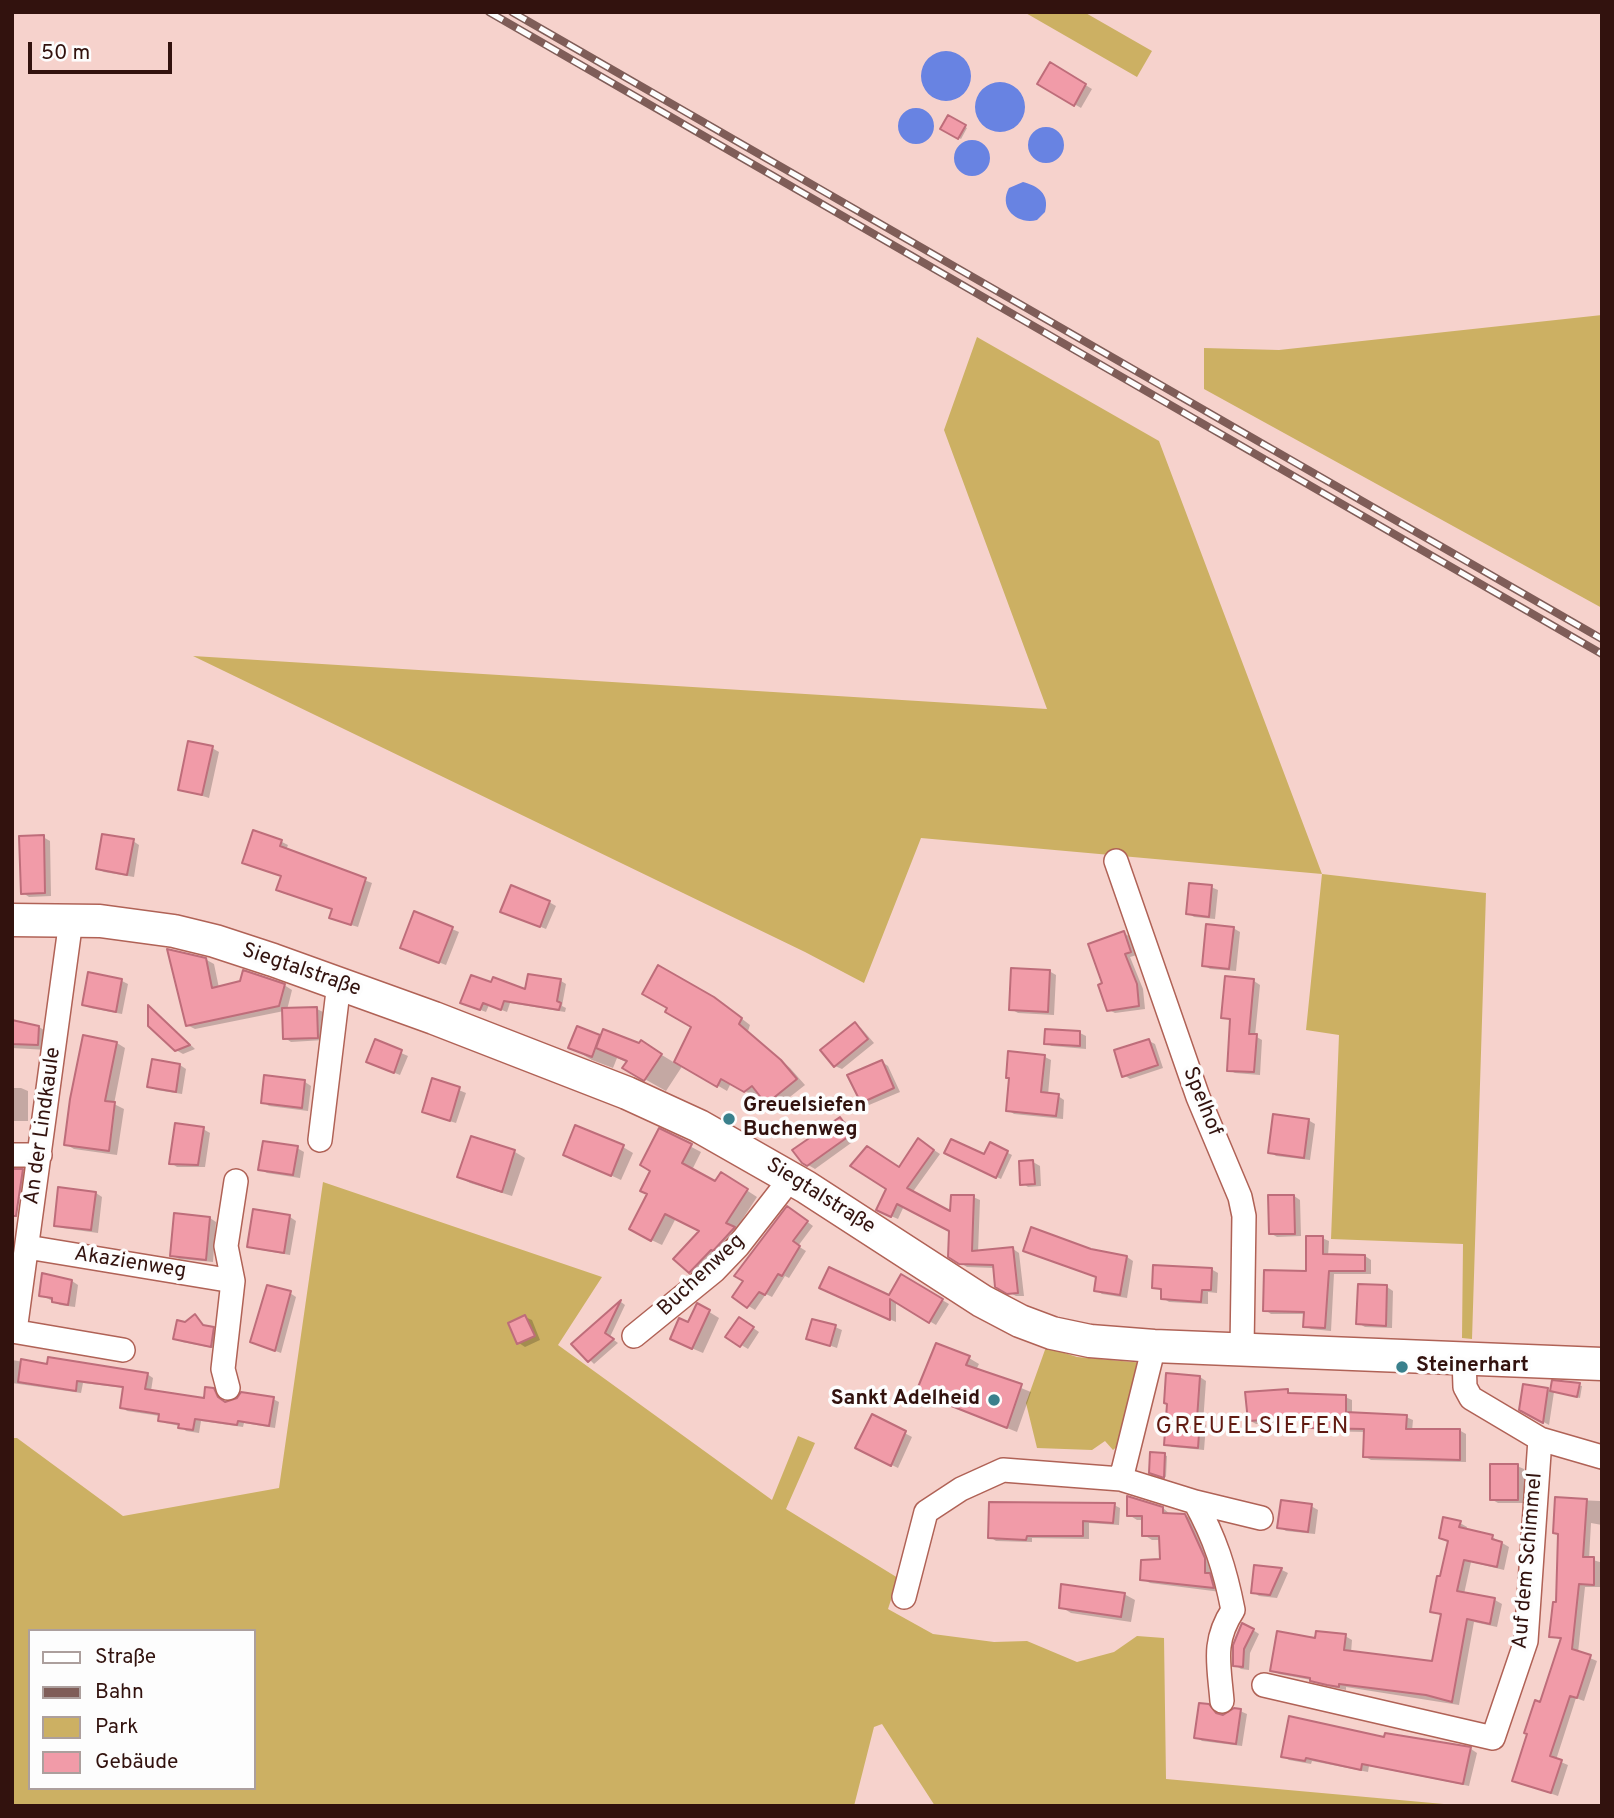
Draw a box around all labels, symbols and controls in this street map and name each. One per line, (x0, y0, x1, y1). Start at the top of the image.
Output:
scale bar (32, 28, 175, 72)
text: 50 m (41, 40, 90, 67)
street label: Siegtalstraße (238, 939, 364, 1003)
street label: An der Lindkaule (20, 1046, 68, 1206)
street label: Spelhof (1176, 1064, 1226, 1140)
place label: Greuelsiefen Buchenweg (743, 1094, 866, 1144)
marker: Greuelsiefen Buchenweg (721, 1111, 737, 1127)
street label: Siegtalstraße (761, 1153, 879, 1241)
street label: Buchenweg (653, 1229, 751, 1323)
street label: Akazienweg (72, 1243, 188, 1285)
place label: Steinerhart (1416, 1354, 1529, 1380)
marker: Steinerhart (1394, 1359, 1410, 1375)
place label: Sankt Adelheid (831, 1387, 980, 1413)
marker: Sankt Adelheid (986, 1392, 1002, 1408)
district label: GREUELSIEFEN (1157, 1414, 1349, 1442)
street label: Auf dem Schimmel (1509, 1472, 1549, 1650)
legend (28, 1629, 256, 1790)
text: Straße (95, 1644, 156, 1671)
text: Bahn (95, 1679, 144, 1706)
text: Park (95, 1714, 138, 1741)
text: Gebäude (95, 1749, 178, 1776)

